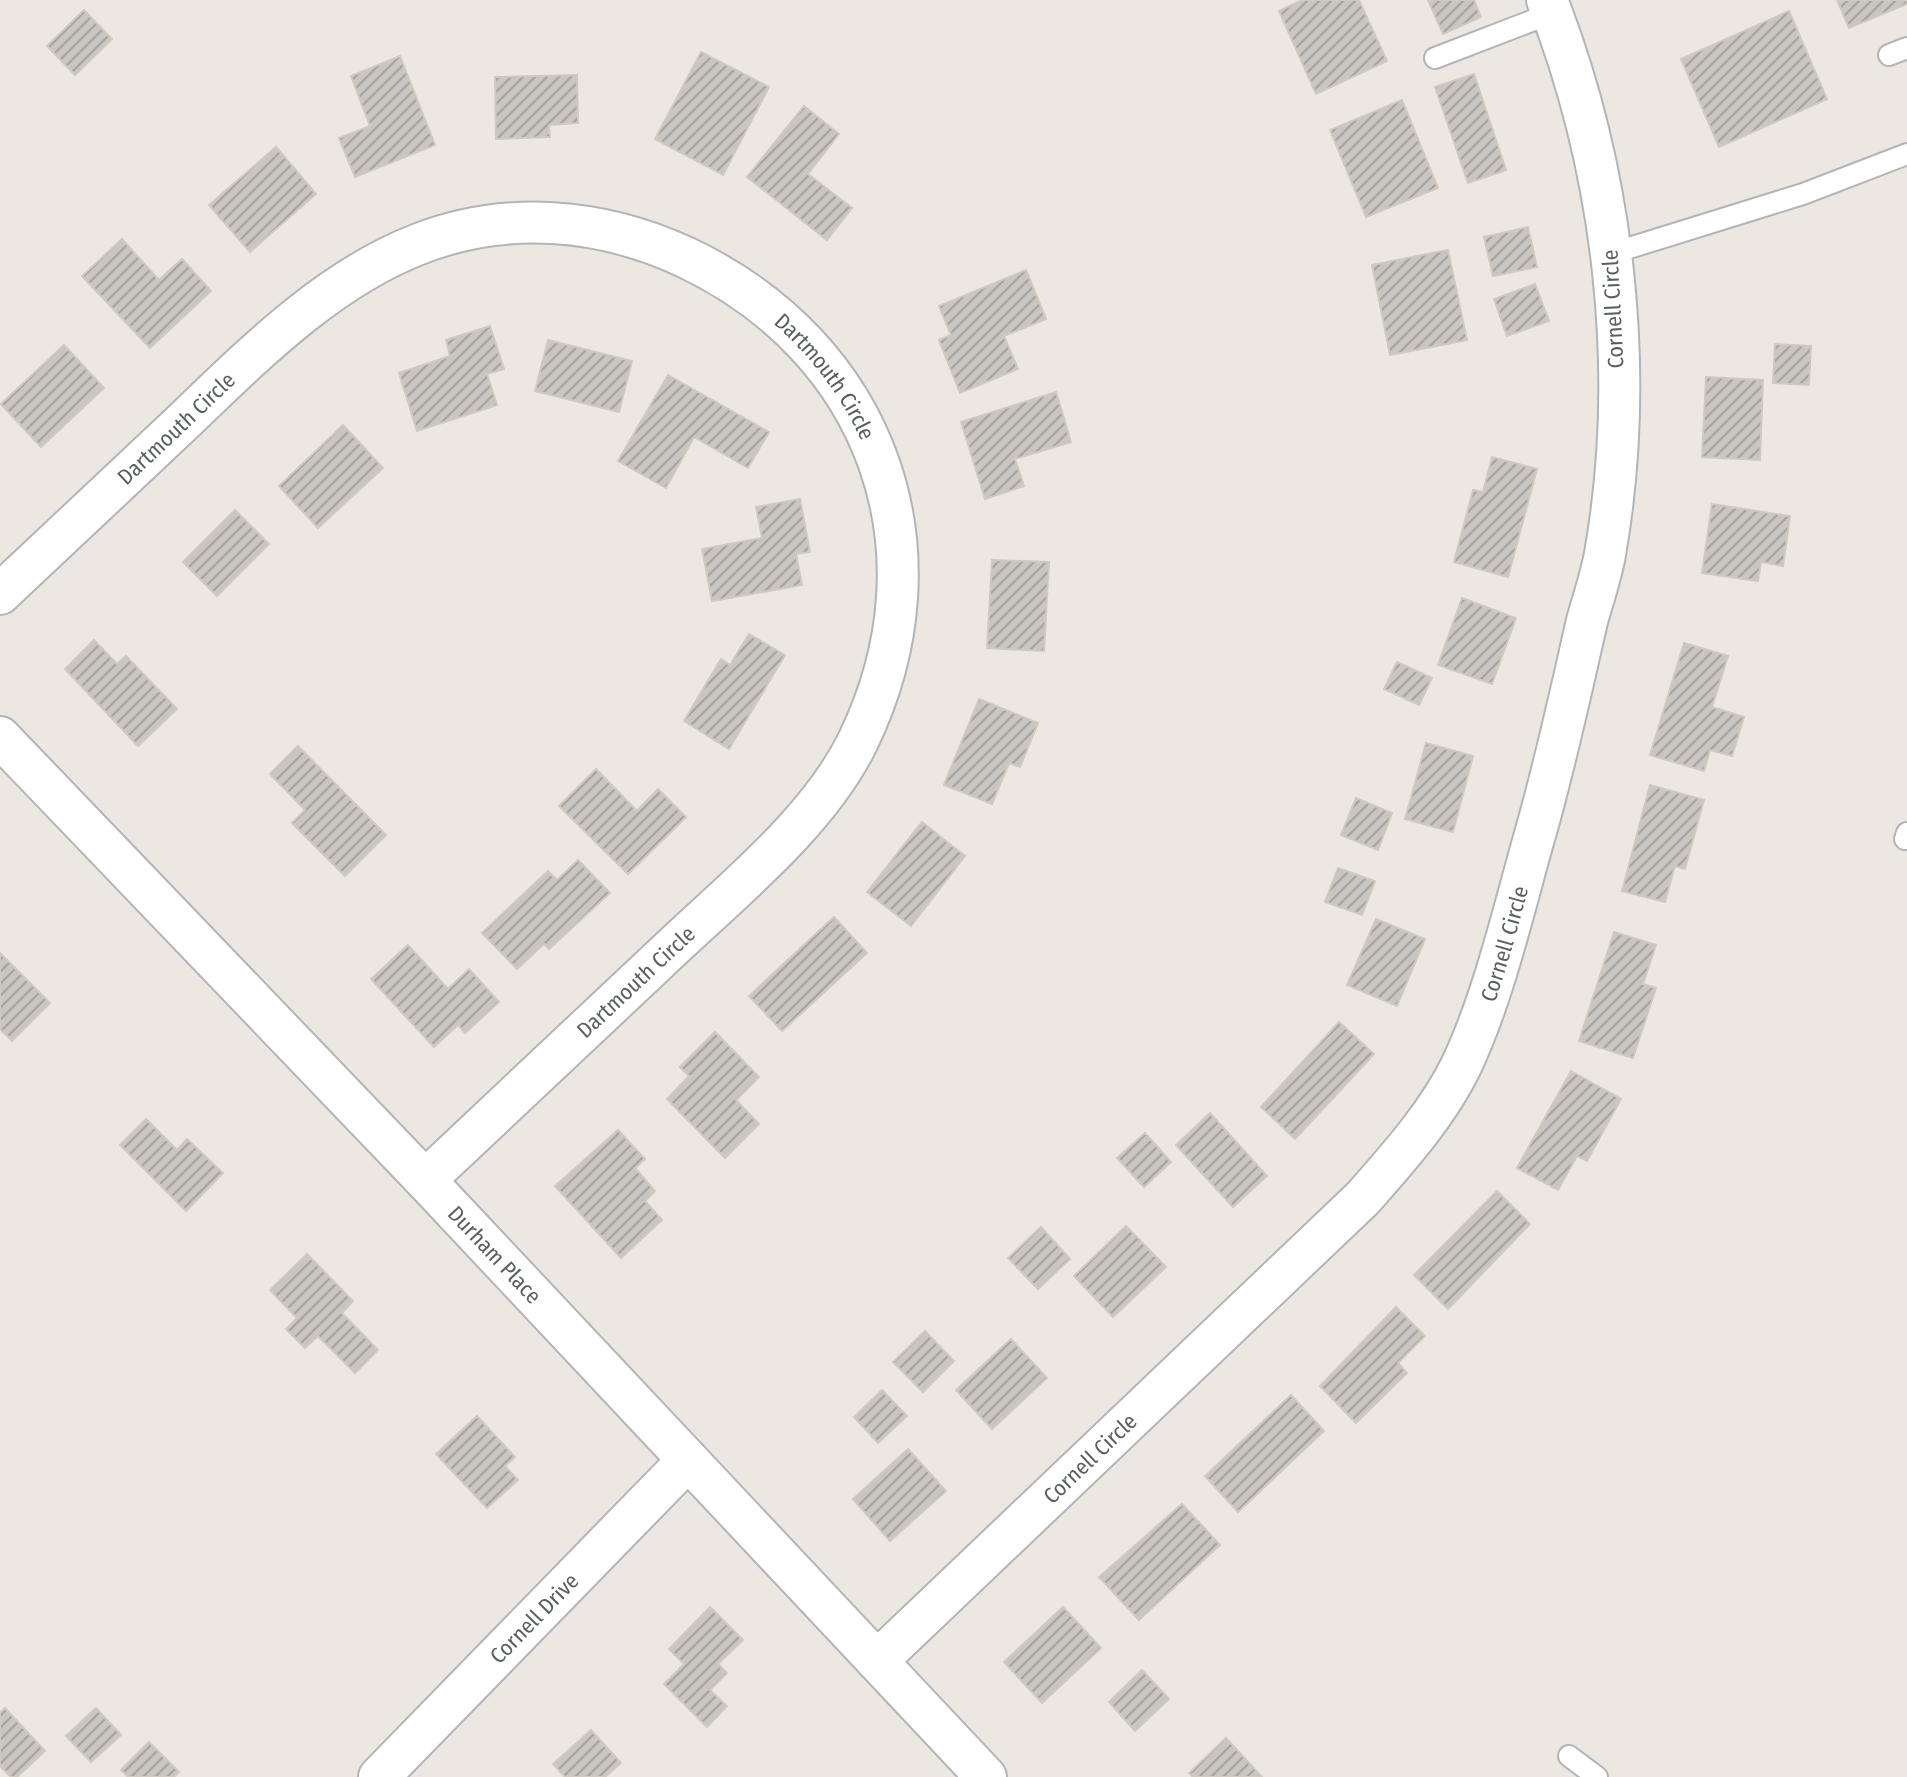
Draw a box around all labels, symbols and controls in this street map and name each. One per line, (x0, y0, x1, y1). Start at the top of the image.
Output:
street label: Cornell Circle (1596, 249, 1630, 369)
street label: Dartmouth Circle (769, 307, 881, 444)
street label: Dartmouth Circle (112, 366, 240, 490)
street label: Cornell Circle (1474, 883, 1534, 1005)
street label: Dartmouth Circle (571, 920, 701, 1044)
street label: Durham Place (443, 1200, 547, 1309)
street label: Cornell Circle (1037, 1407, 1142, 1509)
street label: Cornell Drive (484, 1567, 584, 1669)

